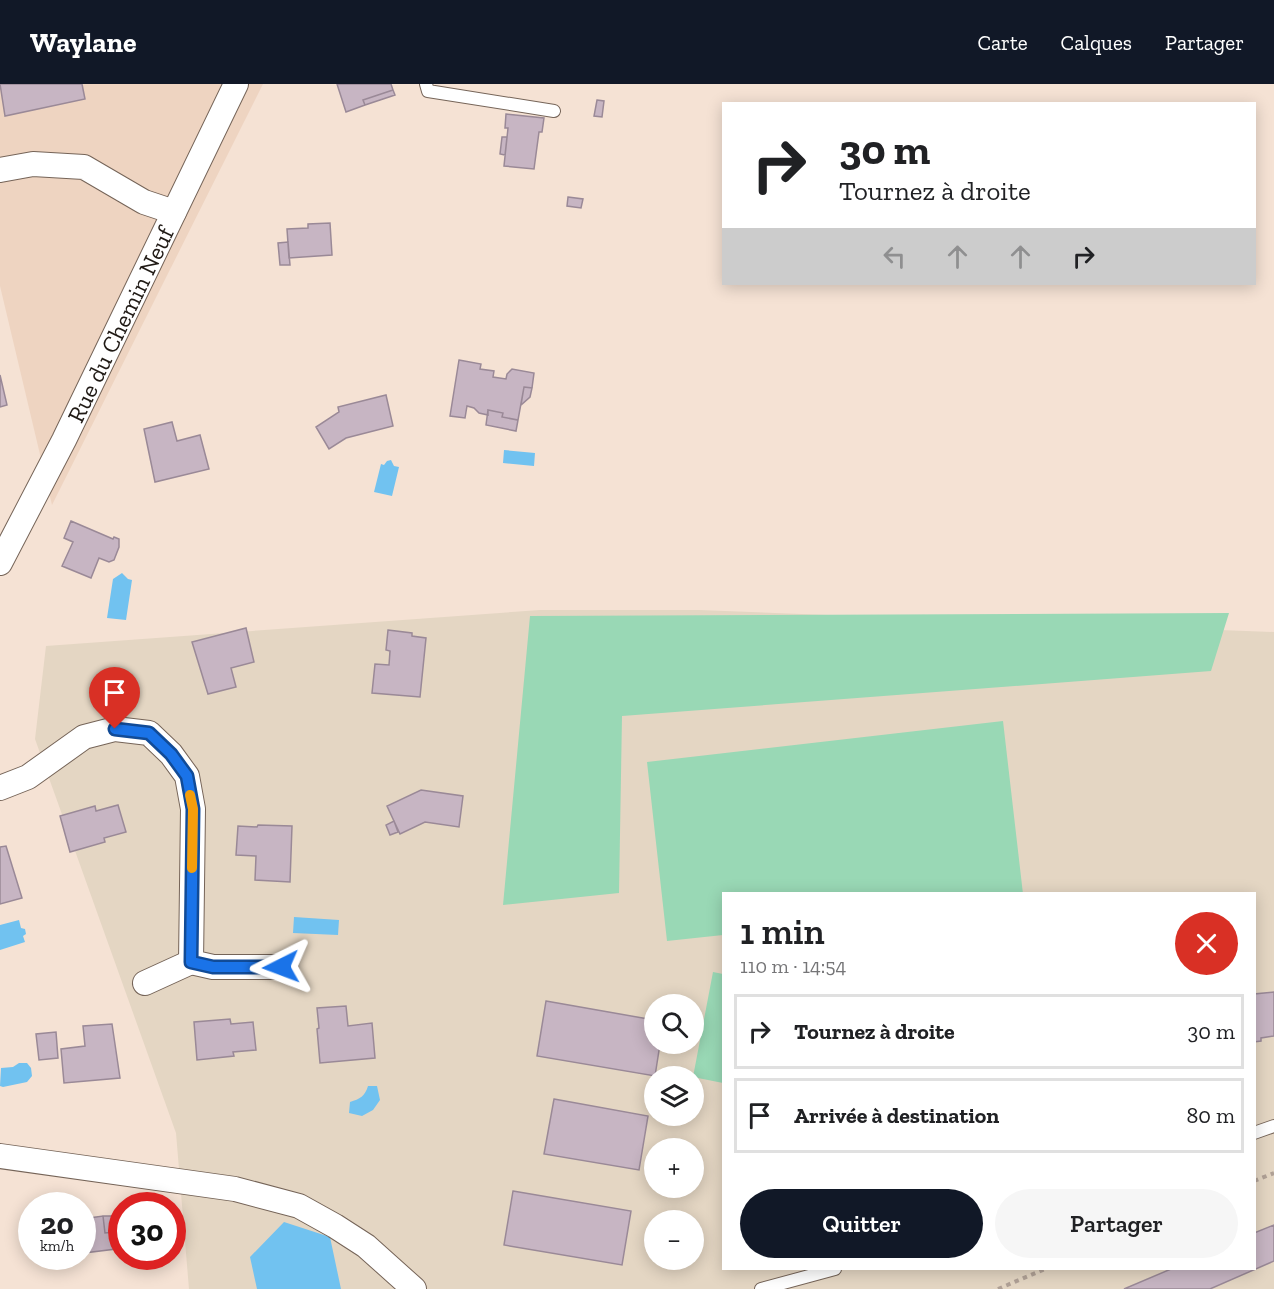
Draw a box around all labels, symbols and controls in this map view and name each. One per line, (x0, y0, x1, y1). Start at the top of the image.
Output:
text: Waylane (30, 26, 137, 59)
text: Carte (977, 30, 1028, 55)
text: Calques (1061, 30, 1132, 55)
text: Partager (1165, 30, 1244, 55)
text: 30 m (839, 124, 930, 175)
icon: right (740, 126, 818, 204)
text: Tournez à droite (839, 175, 1031, 207)
street label: Rue du Chemin Neuf (60, 220, 180, 427)
icon: left (878, 240, 911, 273)
icon: ahead (941, 240, 974, 273)
icon: ahead (1004, 240, 1037, 273)
icon: right (1067, 240, 1100, 273)
pin (89, 667, 140, 729)
icon: arrive (98, 676, 131, 709)
text: 1 min (740, 910, 825, 953)
button: close (1175, 912, 1238, 975)
position arrow (249, 935, 313, 999)
text: 110 m · 14:54 (740, 954, 846, 978)
map controls (644, 994, 704, 1270)
button: search (644, 994, 704, 1054)
icon: right (743, 1015, 776, 1048)
text: Tournez à droite (794, 1018, 955, 1045)
text: 30 m (1188, 1018, 1235, 1045)
button: layers (644, 1066, 704, 1126)
icon: arrive (743, 1099, 776, 1132)
text: Arrivée à destination (794, 1102, 999, 1129)
text: 80 m (1187, 1102, 1235, 1129)
button: + (644, 1138, 704, 1198)
button: Quitter (740, 1189, 983, 1258)
button: Partager (995, 1189, 1238, 1258)
speed limit sign: 30 (108, 1192, 186, 1270)
text: 20 (40, 1206, 74, 1242)
button: − (644, 1210, 704, 1270)
text: km/h (40, 1237, 74, 1255)

